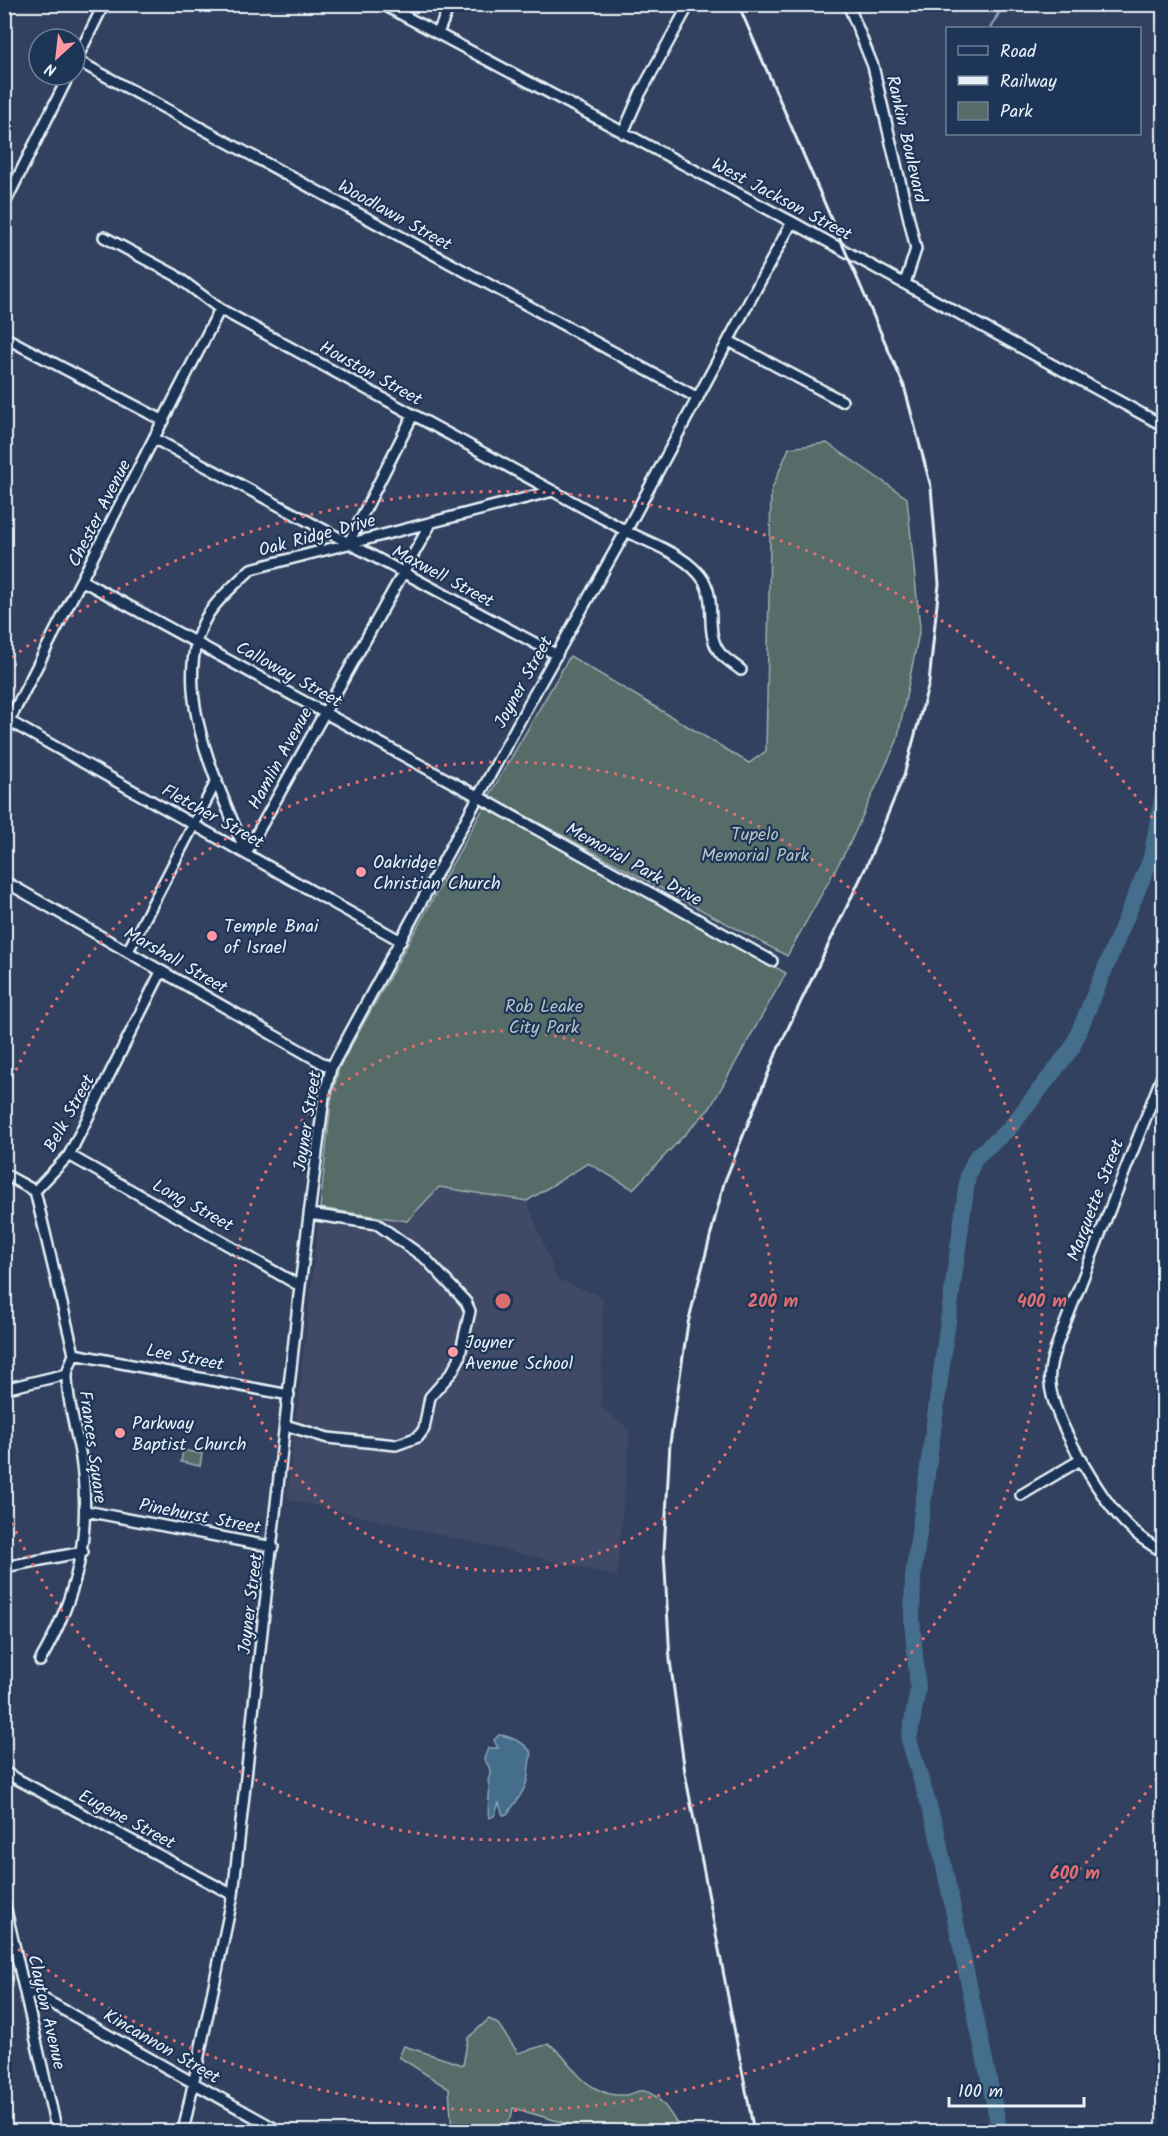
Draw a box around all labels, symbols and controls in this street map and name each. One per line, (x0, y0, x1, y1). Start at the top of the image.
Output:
north arrow (27, 27, 87, 87)
legend (946, 27, 1141, 135)
text: Road (1000, 38, 1037, 67)
text: N (41, 56, 61, 82)
text: Railway (1000, 68, 1057, 97)
street label: Rankin Boulevard (877, 73, 934, 207)
text: Park (1000, 98, 1033, 127)
street label: West Jackson Street (706, 151, 858, 250)
street label: Woodlawn Street (332, 173, 458, 260)
street label: Houston Street (313, 334, 428, 415)
street label: Chester Avenue (61, 455, 140, 573)
street label: Oak Ridge Drive (256, 507, 379, 566)
street label: Maxwell Street (386, 538, 500, 617)
street label: Joyner Street (487, 630, 562, 734)
street label: Calloway Street (230, 634, 348, 717)
street label: Hamlin Avenue (241, 702, 321, 815)
street label: Fletcher Street (156, 777, 270, 858)
street label: Memorial Park Drive (560, 816, 707, 915)
park label: Tupelo Memorial Park (701, 821, 809, 871)
place label: Oakridge Christian Church (373, 849, 501, 899)
marker: Oakridge Christian Church (354, 865, 368, 879)
place label: Temple Bnai of Israel (224, 913, 319, 963)
street label: Marshall Street (118, 920, 234, 1003)
marker: Temple Bnai of Israel (205, 929, 219, 943)
park label: Rob Leake City Park (505, 993, 583, 1043)
street label: Joyner Street (286, 1068, 331, 1174)
street label: Belk Street (37, 1069, 104, 1158)
street label: Marquette Street (1060, 1134, 1133, 1266)
street label: Long Street (146, 1172, 239, 1241)
text: 200 m (748, 1288, 799, 1317)
text: 400 m (1017, 1288, 1067, 1317)
centre of rings (493, 1291, 513, 1311)
place label: Joyner Avenue School (465, 1329, 574, 1379)
street label: Lee Street (143, 1337, 227, 1380)
marker: Joyner Avenue School (446, 1345, 460, 1359)
street label: Frances Square (69, 1389, 114, 1506)
place label: Parkway Baptist Church (132, 1410, 246, 1460)
marker: Parkway Baptist Church (113, 1426, 127, 1440)
street label: Pinehurst Street (136, 1491, 264, 1544)
street label: Joyner Street (231, 1551, 272, 1656)
street label: Eugene Street (73, 1783, 181, 1859)
text: 600 m (1050, 1860, 1100, 1889)
street label: Clayton Avenue (18, 1952, 73, 2073)
street label: Kincannon Street (97, 2002, 226, 2093)
scale bar (949, 2070, 1084, 2108)
text: 100 m (958, 2078, 1003, 2107)

